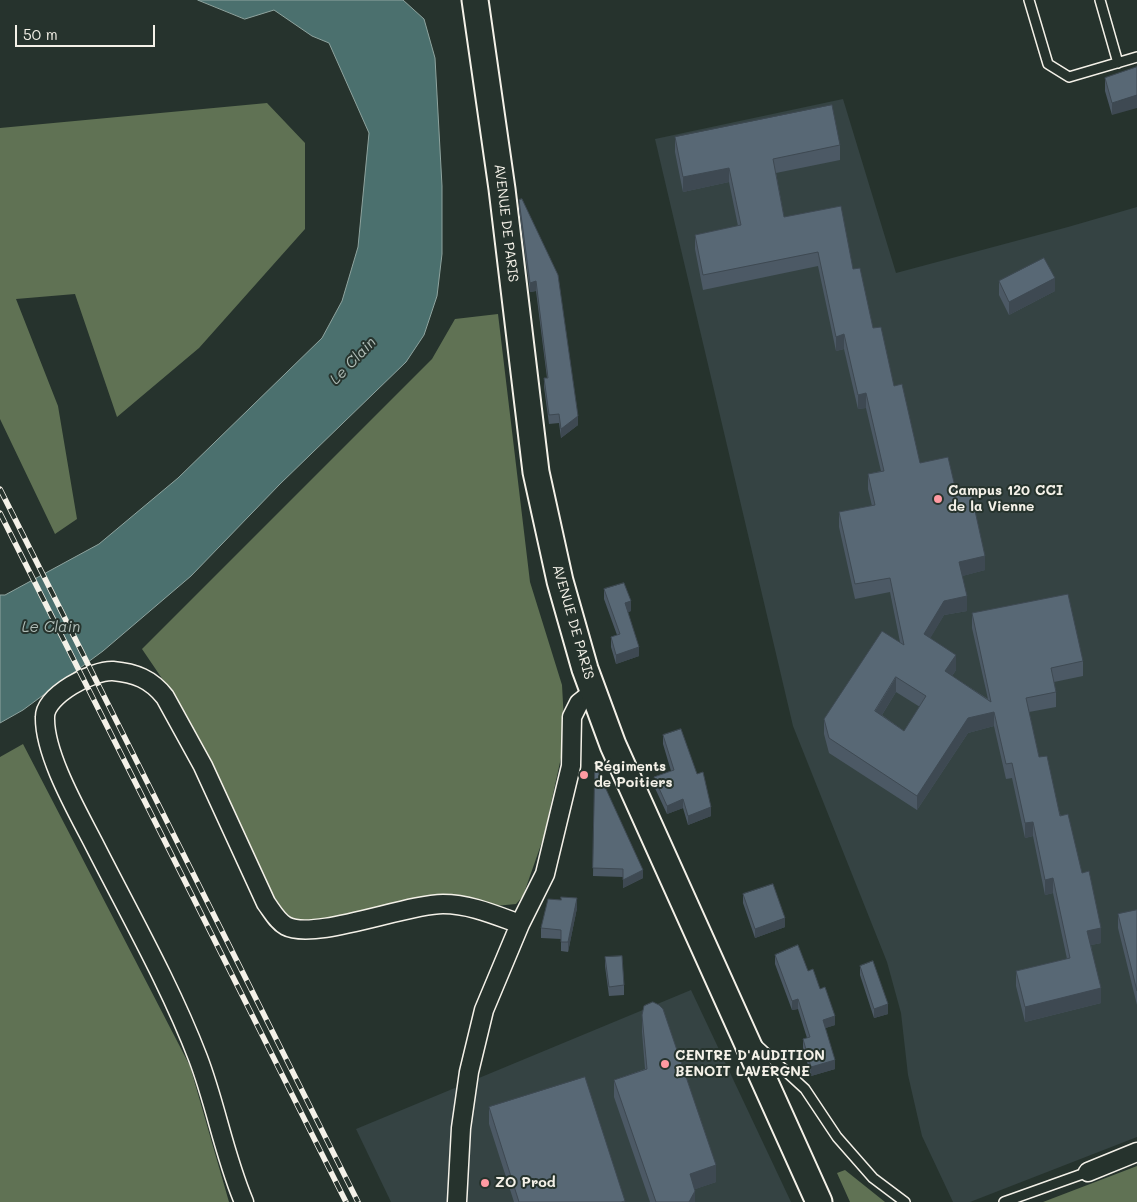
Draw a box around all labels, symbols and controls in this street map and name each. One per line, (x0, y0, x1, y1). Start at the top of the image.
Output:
scale bar (18, 15, 158, 47)
text: 50 m (23, 24, 58, 44)
street label: AVENUE DE PARIS (490, 163, 522, 283)
water label: Le Clain (326, 334, 380, 388)
place label: Campus 120 CCI de la Vienne (948, 483, 1063, 516)
marker: Campus 120 CCI de la Vienne (932, 493, 944, 505)
street label: AVENUE DE PARIS (549, 562, 597, 682)
water label: Le Clain (22, 618, 80, 636)
place label: Régiments de Poitiers (594, 759, 673, 792)
marker: Régiments de Poitiers (578, 769, 590, 781)
place label: CENTRE D'AUDITION BENOIT LAVERGNE (675, 1048, 825, 1080)
marker: CENTRE D'AUDITION BENOIT LAVERGNE (659, 1058, 671, 1070)
place label: ZO Prod (495, 1175, 556, 1191)
marker: ZO Prod (479, 1177, 491, 1189)

